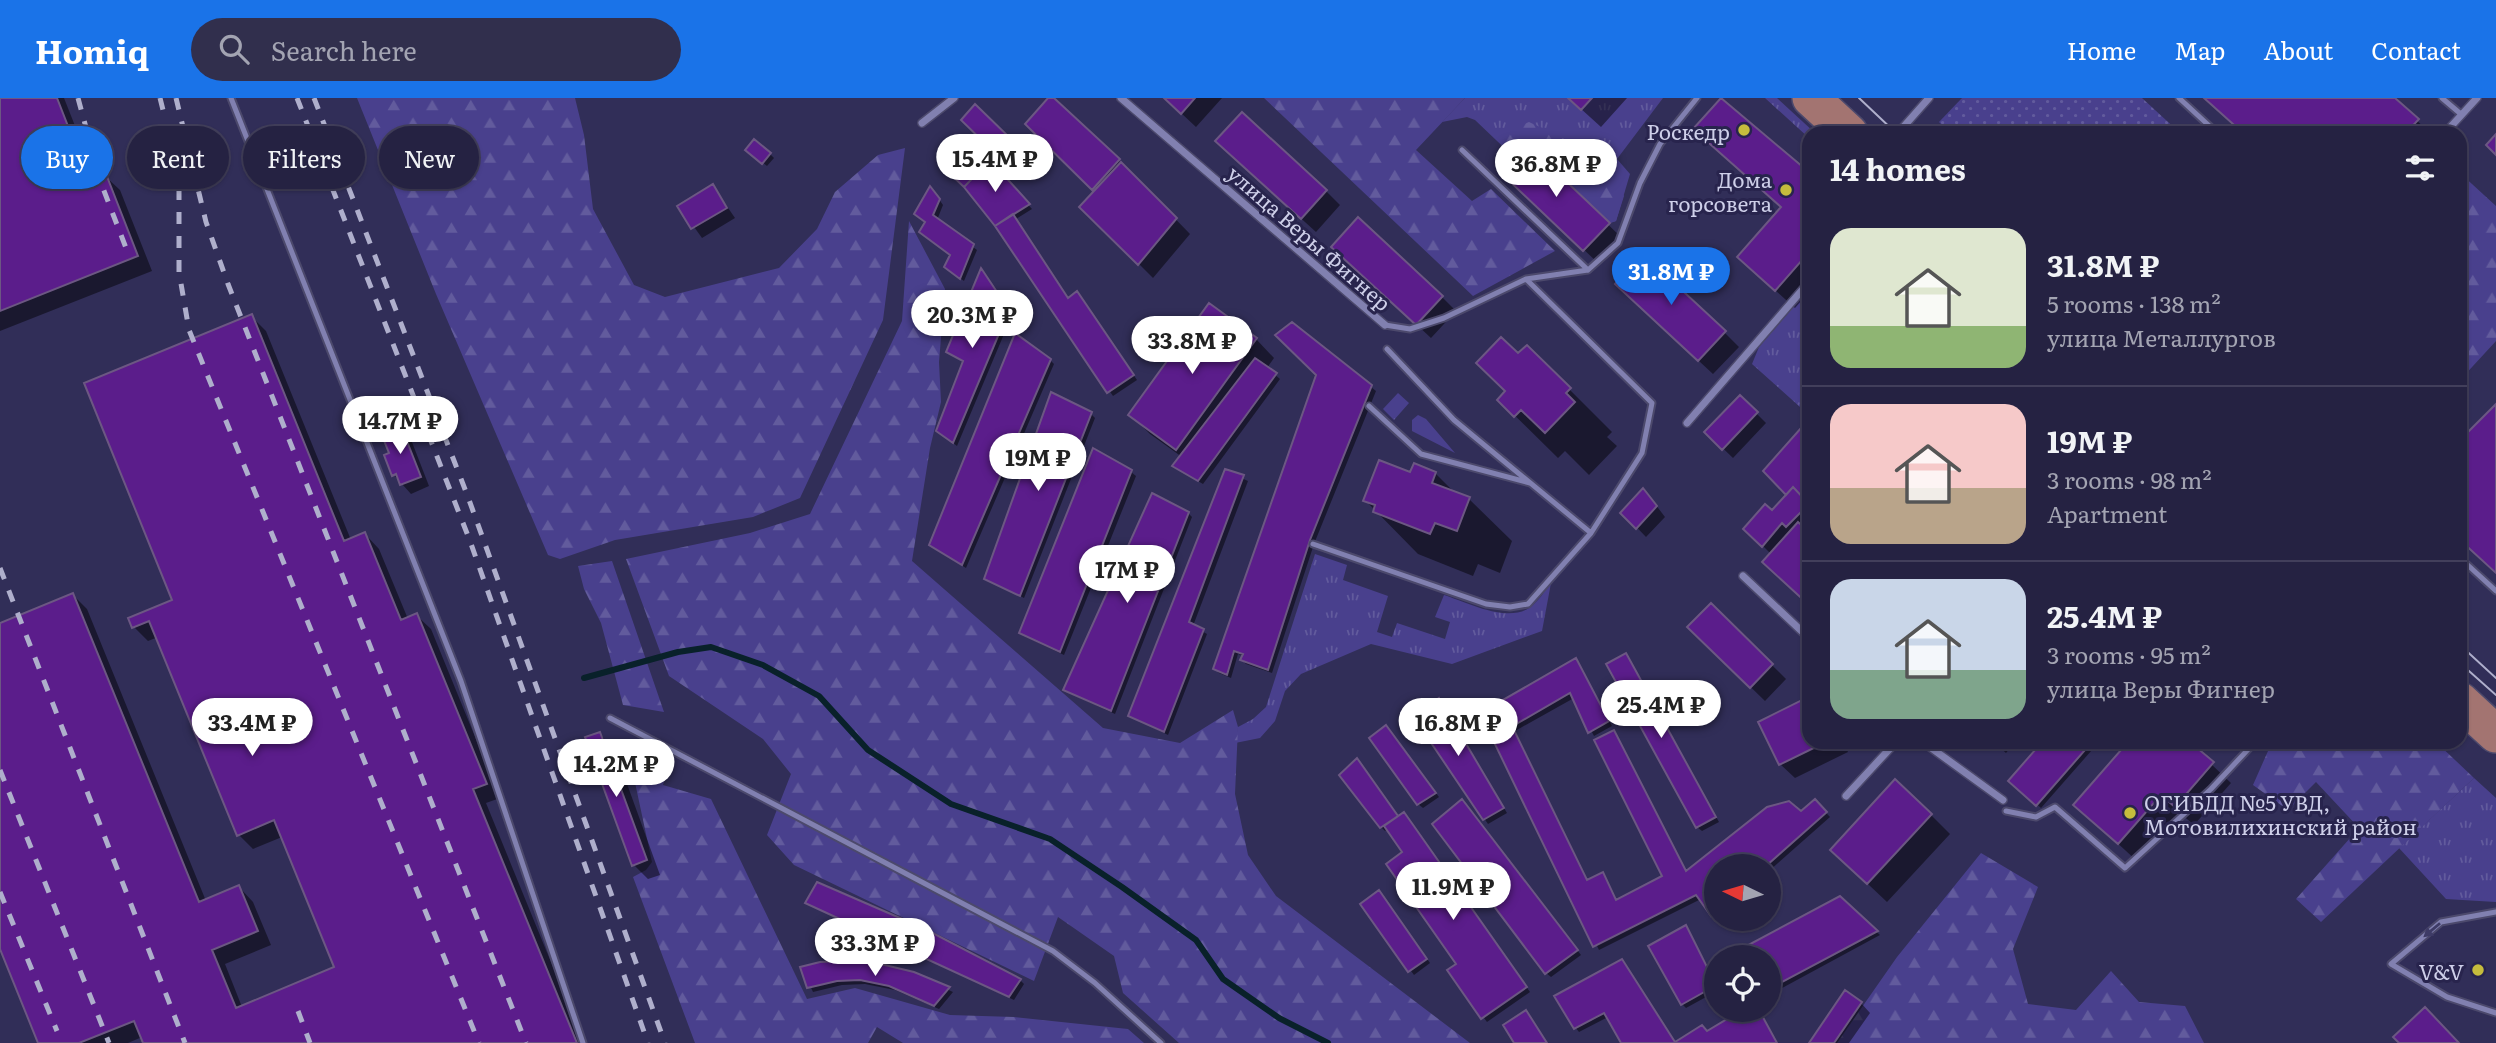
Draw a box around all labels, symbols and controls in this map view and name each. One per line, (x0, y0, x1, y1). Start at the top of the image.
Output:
search box (191, 18, 681, 81)
text: Homiq (35, 25, 149, 74)
icon: search (215, 30, 253, 68)
text: Search here (271, 30, 417, 69)
text: Home (2067, 32, 2136, 67)
text: Map (2174, 32, 2225, 67)
text: About (2263, 32, 2333, 67)
text: Contact (2371, 32, 2461, 67)
place label: Роскедр (1647, 115, 1730, 146)
marker: Роскедр (1736, 122, 1752, 138)
chip: Buy (21, 126, 113, 189)
chip: Rent (127, 126, 229, 189)
chip: Filters (243, 126, 365, 189)
chip: New (379, 126, 479, 189)
pin: 15.4M ₽ (930, 134, 1060, 194)
text: 15.4M ₽ (952, 140, 1038, 174)
pin: 36.8M ₽ (1491, 140, 1621, 199)
text: 36.8M ₽ (1511, 145, 1601, 179)
text: 14 homes (1830, 146, 1966, 190)
icon: filters (2401, 149, 2439, 187)
street label: улица Веры Фигнер (1221, 157, 1399, 317)
place label: Дома горсовета (1668, 163, 1773, 218)
marker: Дома горсовета (1778, 182, 1794, 198)
text: 31.8M ₽ (2047, 242, 2159, 286)
pin: 31.8M ₽ (1606, 248, 1736, 307)
text: 31.8M ₽ (1628, 253, 1714, 287)
icon: home (1886, 256, 1970, 340)
text: 5 rooms · 138 m² (2047, 286, 2221, 320)
pin: 20.3M ₽ (907, 290, 1037, 350)
text: 20.3M ₽ (927, 296, 1017, 330)
pin: 33.8M ₽ (1127, 316, 1257, 376)
text: улица Металлургов (2047, 320, 2276, 354)
text: 33.8M ₽ (1148, 322, 1237, 356)
pin: 14.7M ₽ (335, 396, 465, 456)
text: 14.7M ₽ (358, 402, 442, 436)
text: 19M ₽ (2047, 418, 2132, 462)
icon: home (1886, 432, 1970, 516)
pin: 19M ₽ (989, 434, 1087, 493)
text: 19M ₽ (1005, 439, 1071, 473)
text: 3 rooms · 98 m² (2047, 462, 2212, 496)
text: Apartment (2047, 496, 2167, 530)
pin: 17M ₽ (1078, 546, 1176, 605)
text: 17M ₽ (1095, 551, 1159, 585)
text: 25.4M ₽ (2047, 593, 2162, 637)
icon: home (1886, 607, 1970, 691)
text: 3 rooms · 95 m² (2047, 637, 2211, 671)
text: улица Веры Фигнер (2047, 671, 2275, 705)
pin: 25.4M ₽ (1596, 680, 1726, 740)
text: 25.4M ₽ (1617, 686, 1705, 720)
pin: 33.4M ₽ (187, 698, 317, 758)
pin: 16.8M ₽ (1393, 698, 1523, 758)
text: 33.4M ₽ (208, 704, 296, 738)
text: 16.8M ₽ (1415, 704, 1501, 738)
pin: 14.2M ₽ (551, 740, 681, 799)
text: 14.2M ₽ (573, 745, 659, 779)
place label: ОГИБДД №5 УВД, Мотовилихинский район (2144, 786, 2417, 841)
marker: ОГИБДД №5 УВД, Мотовилихинский район (2122, 805, 2138, 821)
north arrow (1704, 854, 1782, 931)
map controls (1704, 854, 1781, 1022)
pin: 11.9M ₽ (1388, 862, 1518, 922)
text: 11.9M ₽ (1412, 868, 1494, 902)
pin: 33.3M ₽ (810, 918, 940, 978)
one-way arrow (2423, 922, 2441, 937)
text: 33.3M ₽ (831, 924, 919, 958)
button: locate (1704, 945, 1781, 1022)
place label: V&V (2419, 955, 2464, 986)
marker: V&V (2470, 962, 2486, 978)

